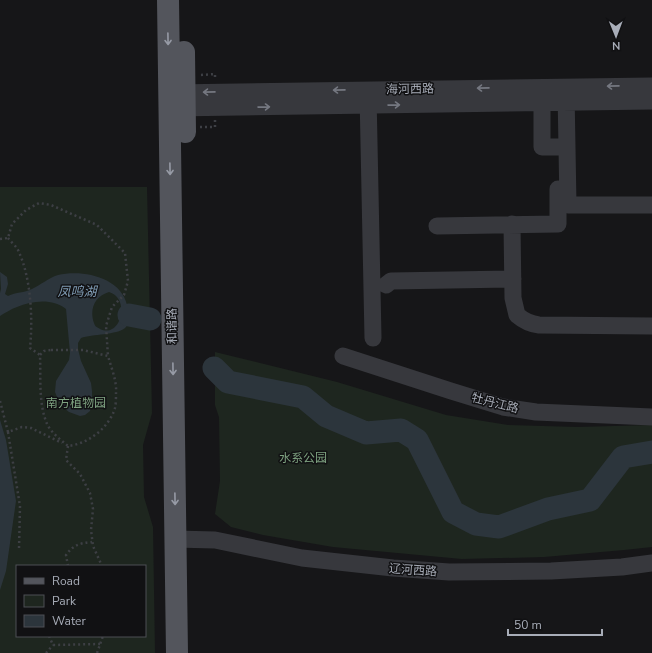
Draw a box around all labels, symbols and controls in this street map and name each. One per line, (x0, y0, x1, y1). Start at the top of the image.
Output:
north arrow (596, 16, 636, 56)
one-way arrow (164, 32, 172, 45)
text: N (612, 38, 620, 53)
street label: 海河西路 (386, 81, 434, 97)
one-way arrow (607, 83, 620, 90)
one-way arrow (477, 84, 490, 92)
one-way arrow (333, 86, 346, 94)
one-way arrow (203, 88, 216, 96)
one-way arrow (387, 101, 400, 109)
one-way arrow (257, 103, 270, 110)
one-way arrow (166, 162, 174, 175)
water label: 凤鸣湖 (57, 283, 98, 301)
street label: 和谐路 (164, 308, 180, 344)
one-way arrow (169, 362, 177, 375)
street label: 牡丹江路 (470, 389, 520, 417)
park label: 南方植物园 (46, 395, 106, 411)
park label: 水系公园 (279, 450, 327, 466)
one-way arrow (171, 492, 179, 505)
street label: 辽河西路 (388, 560, 438, 580)
legend (16, 565, 146, 637)
text: Road (52, 573, 80, 589)
text: Park (52, 593, 77, 609)
scale bar (508, 611, 602, 637)
text: Water (52, 613, 86, 629)
text: 50 m (514, 617, 542, 633)

